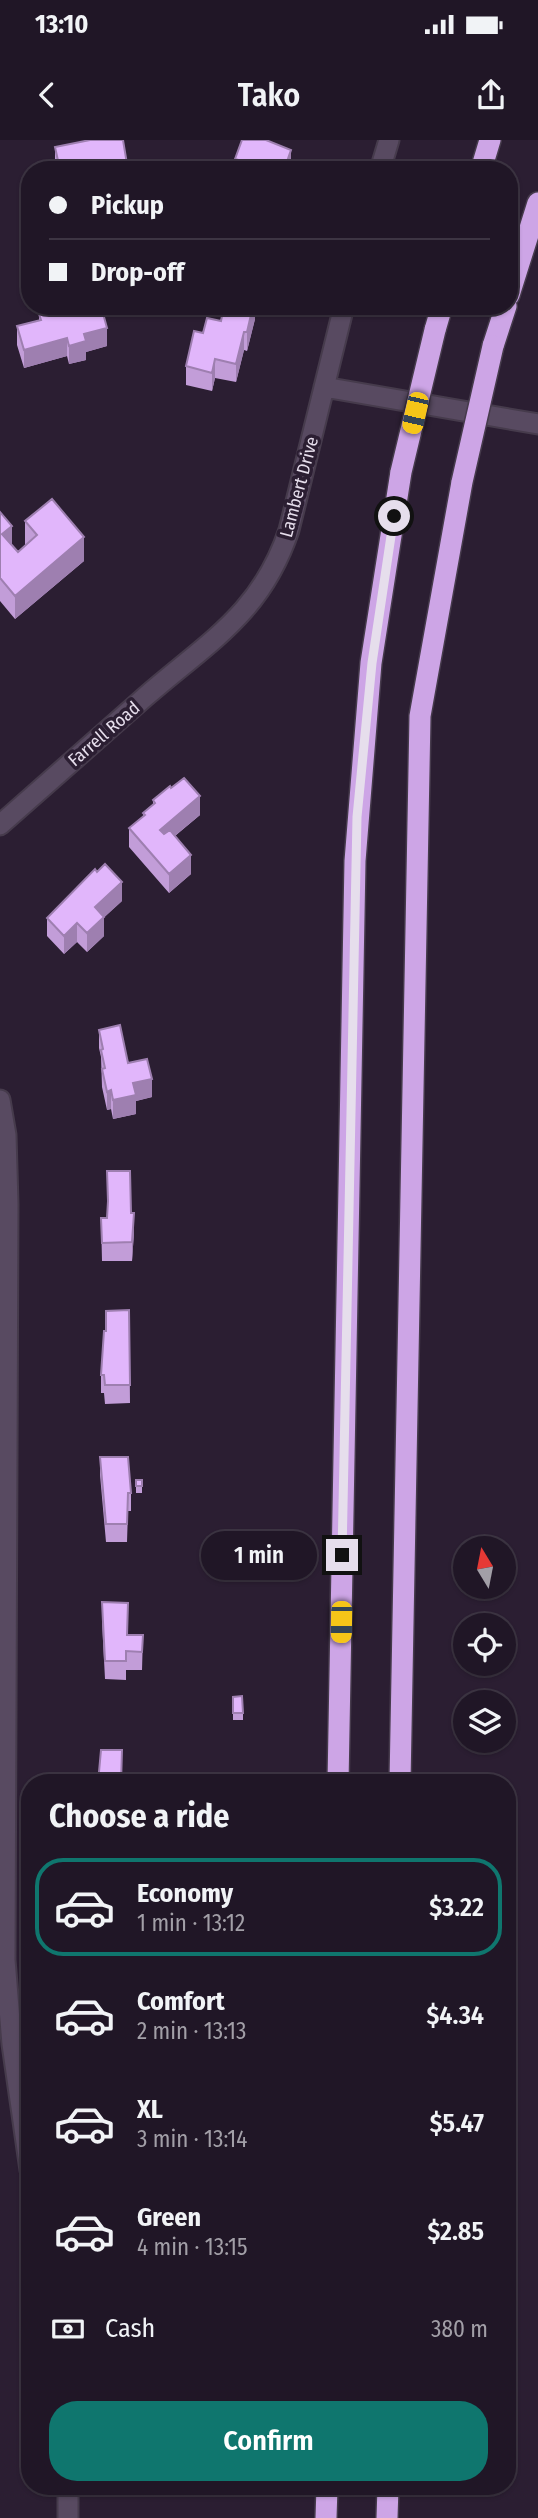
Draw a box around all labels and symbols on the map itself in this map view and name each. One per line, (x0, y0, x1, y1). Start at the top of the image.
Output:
car (401, 390, 430, 436)
street label: Lambert Drive (275, 434, 323, 540)
route start (378, 500, 410, 532)
street label: Farrell Road (64, 697, 144, 771)
callout: 1 min (202, 1530, 318, 1580)
north arrow (453, 1536, 516, 1600)
route end (326, 1539, 358, 1571)
car (331, 1601, 352, 1643)

